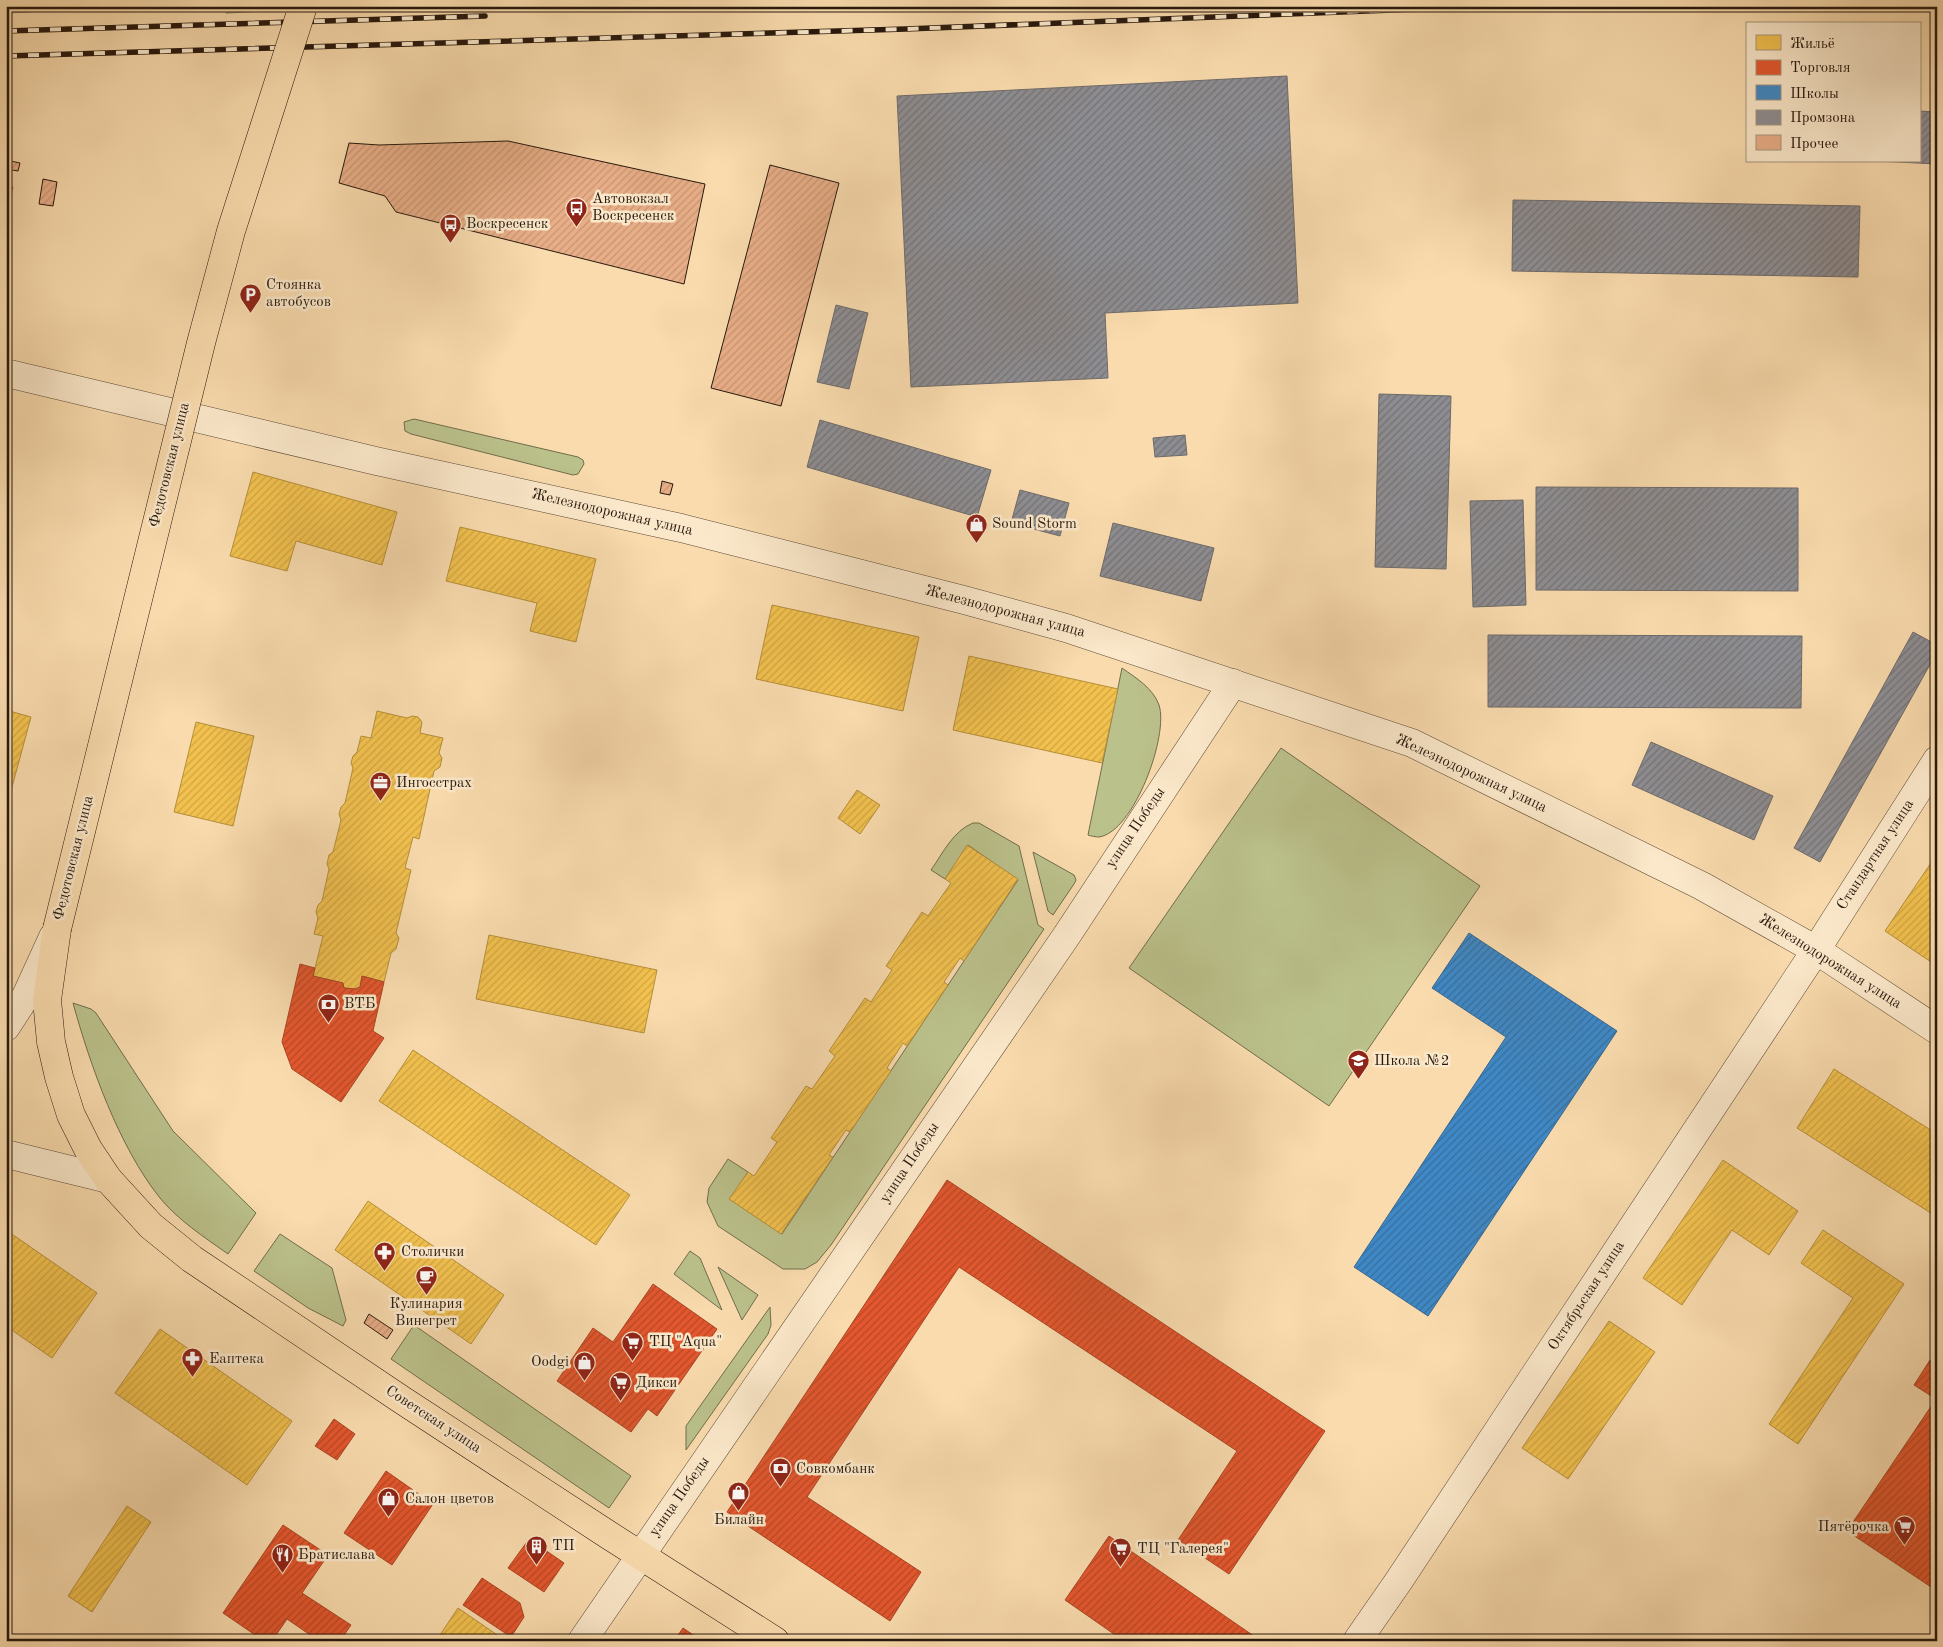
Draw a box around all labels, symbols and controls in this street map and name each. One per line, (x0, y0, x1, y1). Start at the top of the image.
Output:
legend (1746, 22, 1920, 162)
text: Жильё (1790, 37, 1835, 52)
text: Торговля (1790, 61, 1851, 76)
text: Школы (1790, 87, 1839, 102)
text: Промзона (1790, 111, 1856, 126)
text: Прочее (1790, 137, 1838, 152)
place label: Автовокзал Воскресенск (592, 192, 675, 224)
bus stop icon: Автовокзал Воскресенск (564, 196, 588, 227)
bus stop icon: Воскресенск (438, 212, 462, 243)
place label: Воскресенск (466, 217, 549, 232)
place label: Стоянка автобусов (266, 278, 331, 310)
parking icon: Стоянка автобусов (238, 282, 262, 313)
street label: Федотовская улица (147, 401, 193, 529)
street label: Железнодорожная улица (530, 487, 695, 539)
shop icon: Sound Storm (964, 512, 988, 543)
place label: Sound Storm (992, 517, 1077, 532)
street label: Железнодорожная улица (923, 583, 1087, 641)
street label: Железнодорожная улица (1393, 732, 1549, 816)
office icon: Ингосстрах (368, 771, 392, 802)
place label: Ингосстрах (396, 776, 472, 791)
street label: улица Победы (1104, 785, 1168, 871)
street label: Федотовская улица (51, 794, 97, 922)
street label: Стандартная улица (1835, 797, 1918, 913)
street label: Железнодорожная улица (1756, 912, 1904, 1012)
bank icon: ВТБ (316, 992, 340, 1023)
place label: ВТБ (344, 997, 375, 1012)
school or university icon: Школа №2 (1346, 1049, 1370, 1080)
place label: Школа №2 (1374, 1054, 1449, 1069)
street label: улица Победы (878, 1120, 942, 1206)
street label: Октябрьская улица (1546, 1238, 1628, 1353)
pharmacy icon: Столички (373, 1240, 397, 1271)
place label: Столички (401, 1245, 464, 1260)
cafe icon: Кулинария Винегрет (414, 1264, 438, 1295)
place label: Кулинария Винегрет (390, 1297, 463, 1329)
supermarket icon: ТЦ "Aqua" (621, 1330, 645, 1361)
place label: ТЦ "Aqua" (649, 1335, 722, 1350)
pharmacy icon: Еаптека (181, 1347, 205, 1378)
shop icon: Oodgi (573, 1350, 597, 1381)
place label: Еаптека (209, 1352, 264, 1367)
place label: Oodgi (531, 1355, 569, 1370)
supermarket icon: Дикси (608, 1371, 632, 1402)
place label: Дикси (636, 1376, 677, 1391)
street label: Советская улица (383, 1384, 484, 1457)
street label: улица Победы (647, 1454, 713, 1540)
bank icon: Совкомбанк (768, 1457, 792, 1488)
place label: Совкомбанк (796, 1462, 875, 1477)
shop icon: Билайн (727, 1480, 751, 1511)
shop icon: Салон цветов (377, 1487, 401, 1518)
place label: Салон цветов (405, 1492, 494, 1507)
place label: Билайн (714, 1513, 764, 1528)
supermarket icon: Пятёрочка (1893, 1515, 1917, 1546)
place label: Пятёрочка (1818, 1520, 1890, 1535)
building icon: ТП (524, 1534, 548, 1565)
supermarket icon: ТЦ "Галерея" (1109, 1537, 1133, 1568)
place label: ТП (552, 1539, 575, 1554)
place label: ТЦ "Галерея" (1137, 1542, 1229, 1557)
restaurant icon: Братислава (270, 1543, 294, 1574)
place label: Братислава (298, 1548, 376, 1563)

